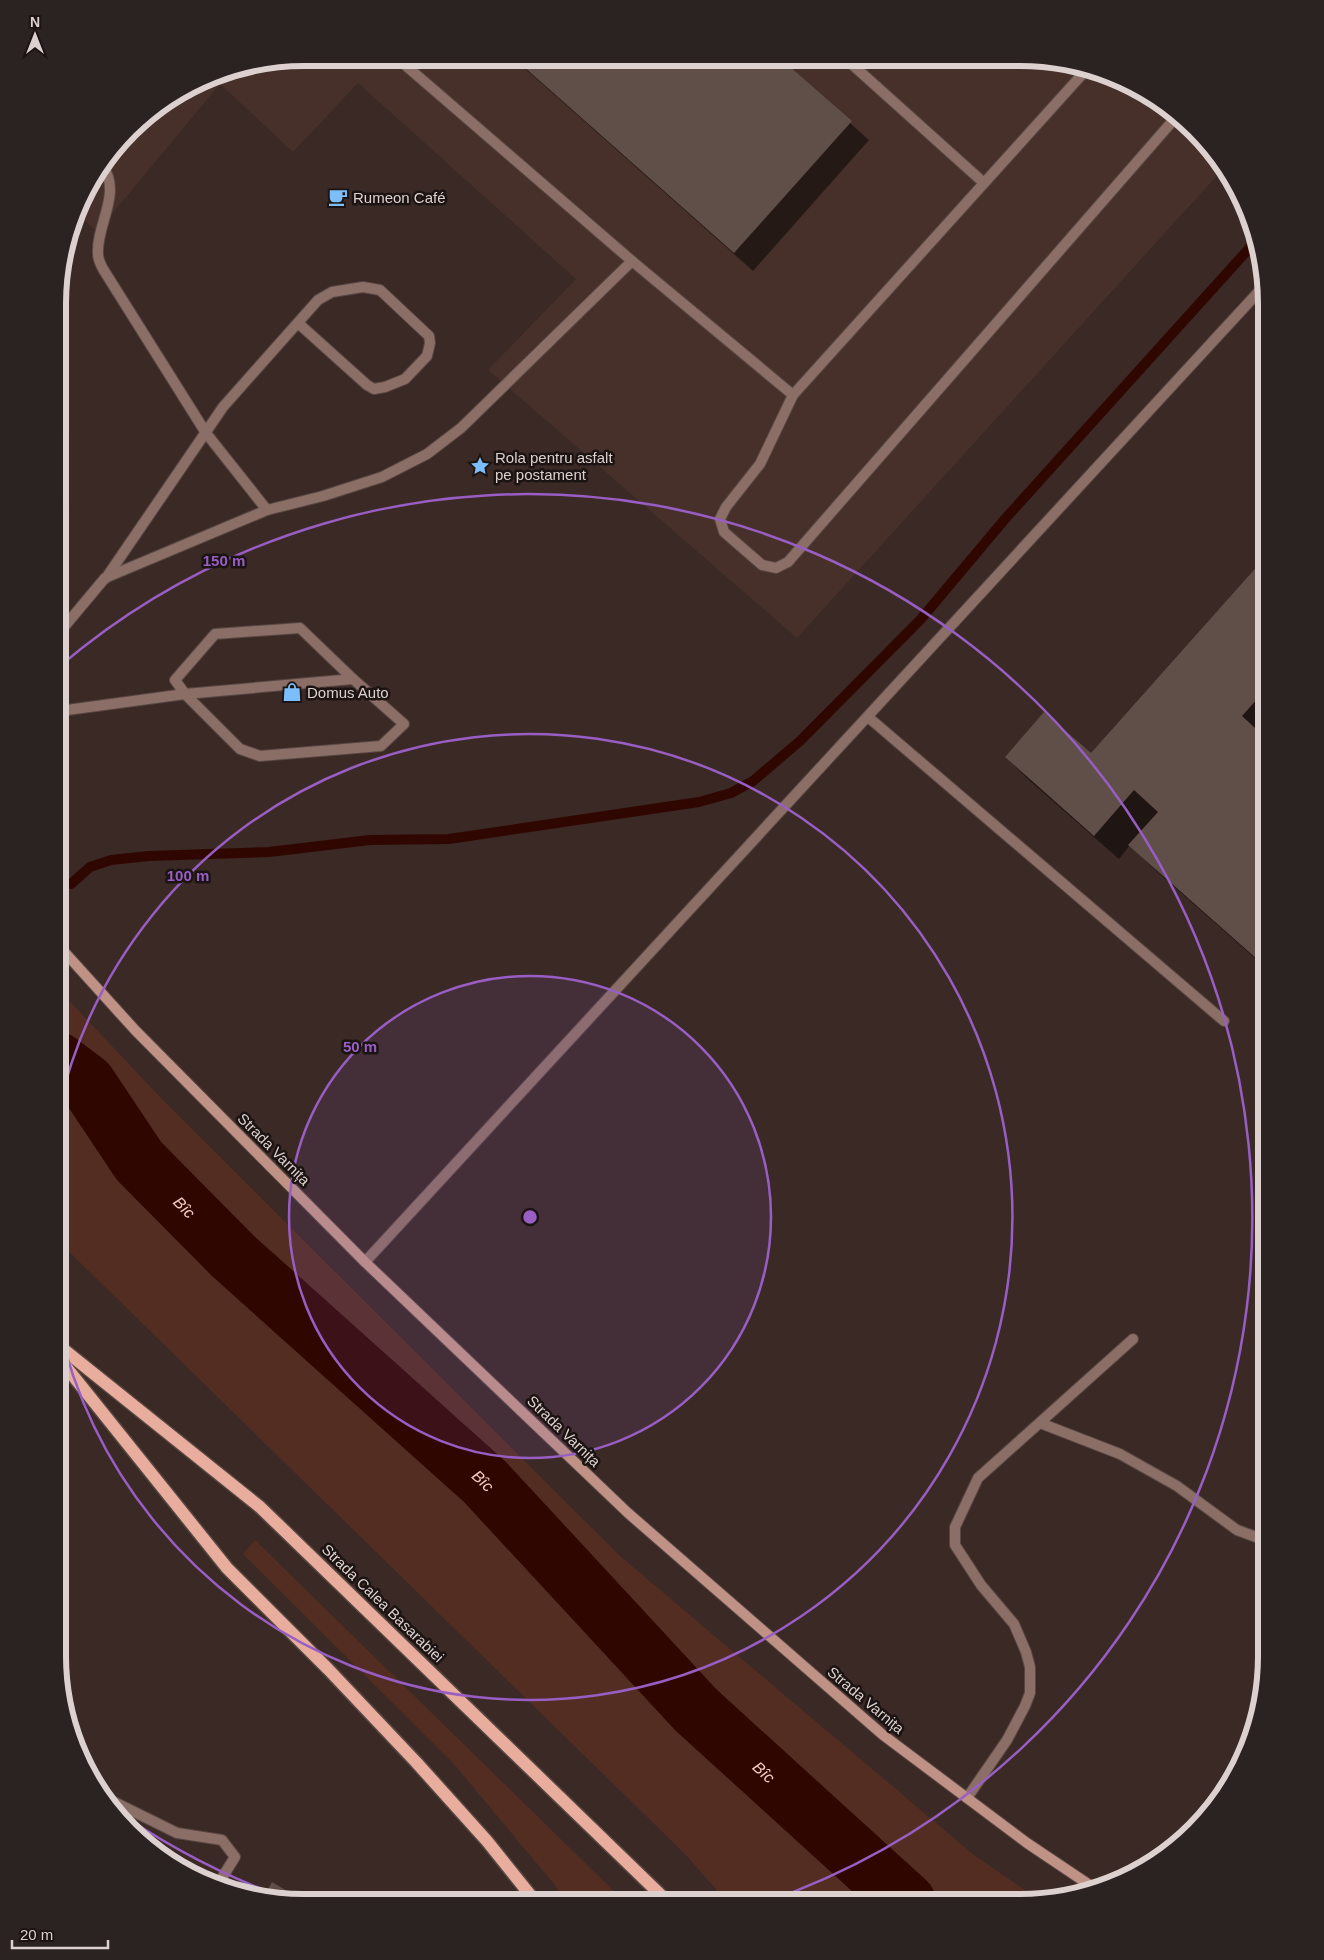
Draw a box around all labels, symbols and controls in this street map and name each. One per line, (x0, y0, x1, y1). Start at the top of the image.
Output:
north arrow (10, 10, 60, 60)
text: N (30, 14, 40, 30)
cafe icon: Rumeon Café (327, 186, 349, 208)
place label: Rumeon Café (353, 189, 446, 206)
place label: Rola pentru asfalt pe postament (495, 449, 613, 483)
place icon: Rola pentru asfalt pe postament (469, 455, 491, 477)
text: 150 m (203, 552, 245, 569)
shop icon: Domus Auto (281, 681, 303, 703)
place label: Domus Auto (307, 684, 389, 701)
text: 100 m (167, 867, 209, 884)
text: 50 m (343, 1038, 377, 1055)
street label: Strada Varnița (234, 1109, 314, 1189)
water label: Bîc (170, 1193, 199, 1221)
centre of rings (521, 1208, 539, 1226)
street label: Strada Varnița (524, 1392, 604, 1470)
water label: Bîc (469, 1466, 498, 1495)
street label: Strada Calea Basarabiei (319, 1540, 447, 1666)
street label: Strada Varnița (824, 1663, 908, 1737)
water label: Bîc (750, 1758, 778, 1786)
scale bar (12, 1918, 109, 1950)
text: 20 m (20, 1926, 53, 1943)

